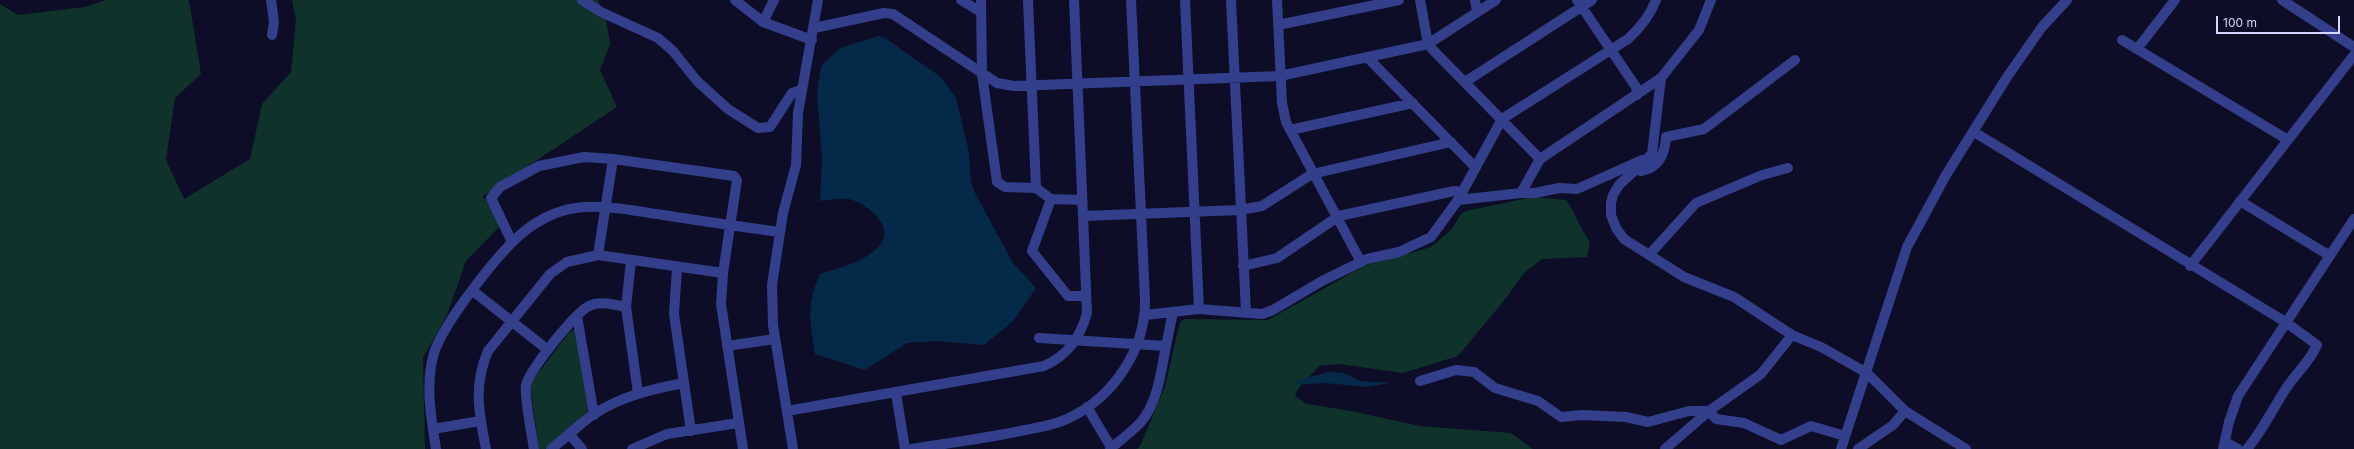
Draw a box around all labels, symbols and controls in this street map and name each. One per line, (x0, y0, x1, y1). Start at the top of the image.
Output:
scale bar (2218, 8, 2342, 34)
text: 100 m (2223, 15, 2257, 30)

